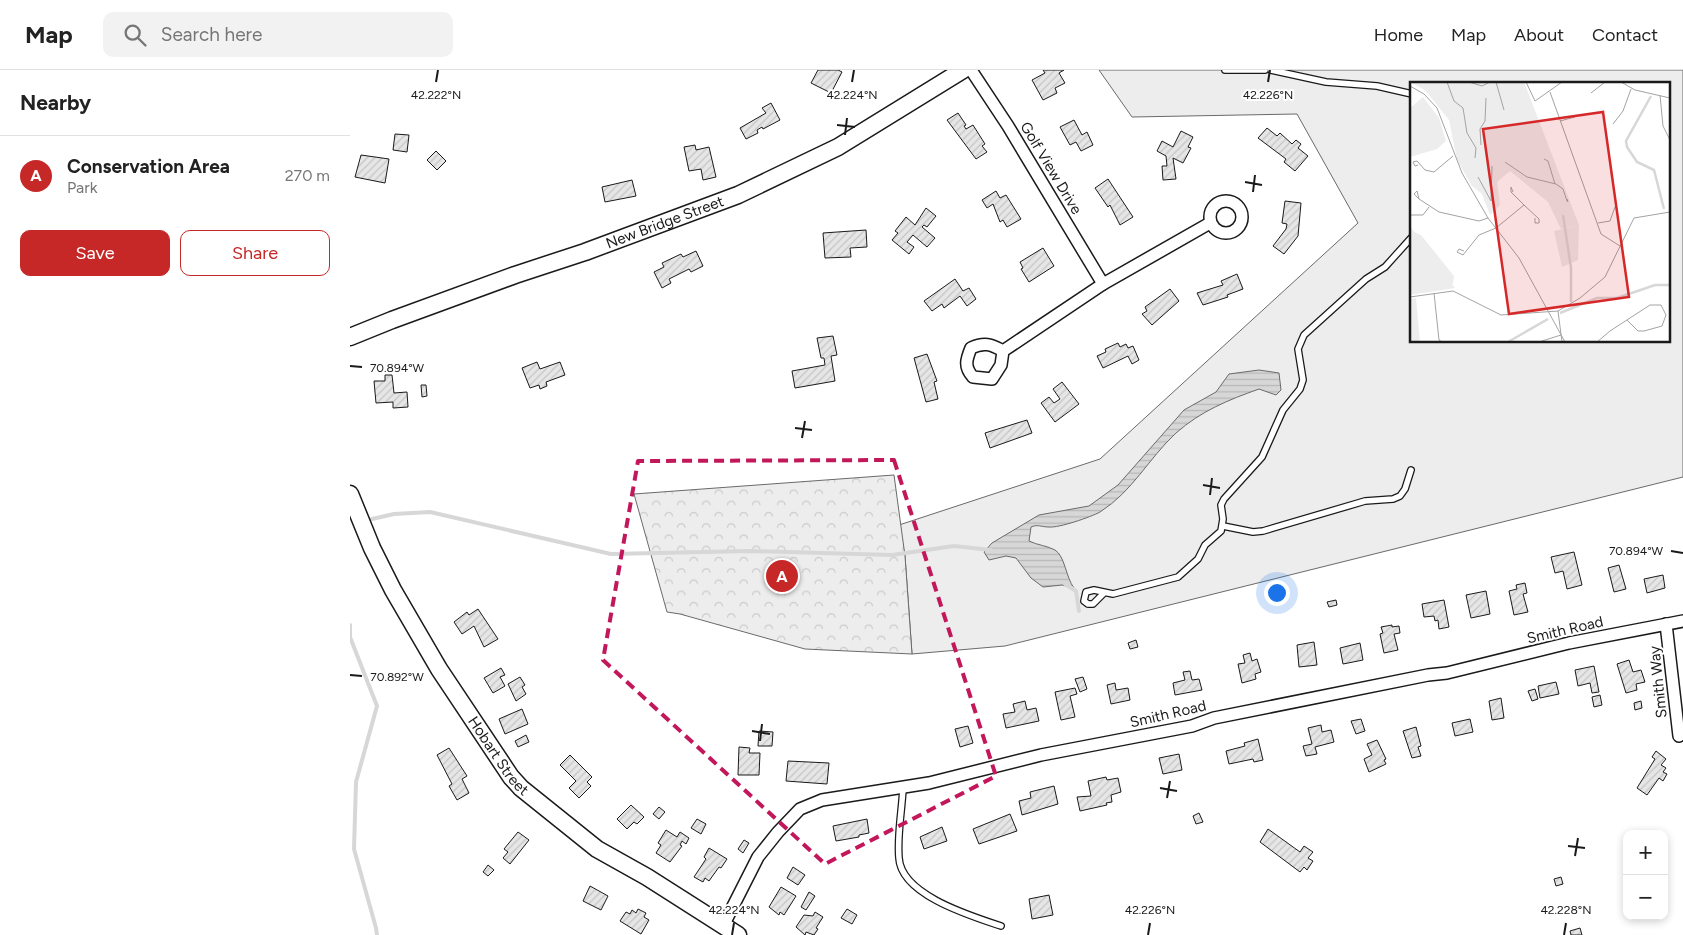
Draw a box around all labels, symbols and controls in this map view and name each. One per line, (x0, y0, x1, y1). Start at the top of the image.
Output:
search box (103, 12, 453, 57)
text: Map (25, 20, 73, 49)
icon: search (121, 21, 149, 49)
text: Search here (161, 23, 262, 46)
text: Home (1374, 24, 1423, 46)
text: Map (1451, 24, 1486, 46)
text: About (1514, 24, 1564, 46)
text: Contact (1592, 24, 1658, 46)
inset map (1410, 82, 1670, 342)
text: 42.222°N (411, 88, 461, 102)
text: 42.224°N (826, 88, 878, 102)
text: 42.226°N (1243, 88, 1293, 102)
text: Nearby (20, 90, 91, 115)
street label: Golf View Drive (1016, 119, 1086, 217)
text: Conservation Area (67, 155, 230, 178)
text: A (30, 166, 42, 185)
text: 270 m (285, 166, 330, 185)
text: Park (67, 178, 97, 197)
street label: New Bridge Street (603, 192, 726, 252)
button: Save (20, 230, 170, 276)
button: Share (180, 230, 330, 276)
text: 70.894°W (370, 361, 425, 375)
text: 70.894°W (1609, 544, 1664, 558)
pin: A (766, 557, 798, 595)
your location (1264, 580, 1290, 606)
street label: Smith Road (1525, 612, 1605, 648)
street label: Smith Way (1645, 645, 1671, 719)
text: 70.892°W (370, 670, 424, 684)
street label: Smith Road (1128, 696, 1208, 732)
street label: Hobart Street (464, 713, 532, 800)
map controls (1623, 830, 1668, 920)
button: + (1623, 830, 1668, 875)
button: − (1623, 875, 1668, 920)
text: 42.224°N (708, 903, 760, 917)
text: 42.226°N (1125, 903, 1175, 917)
text: 42.228°N (1540, 903, 1592, 917)

